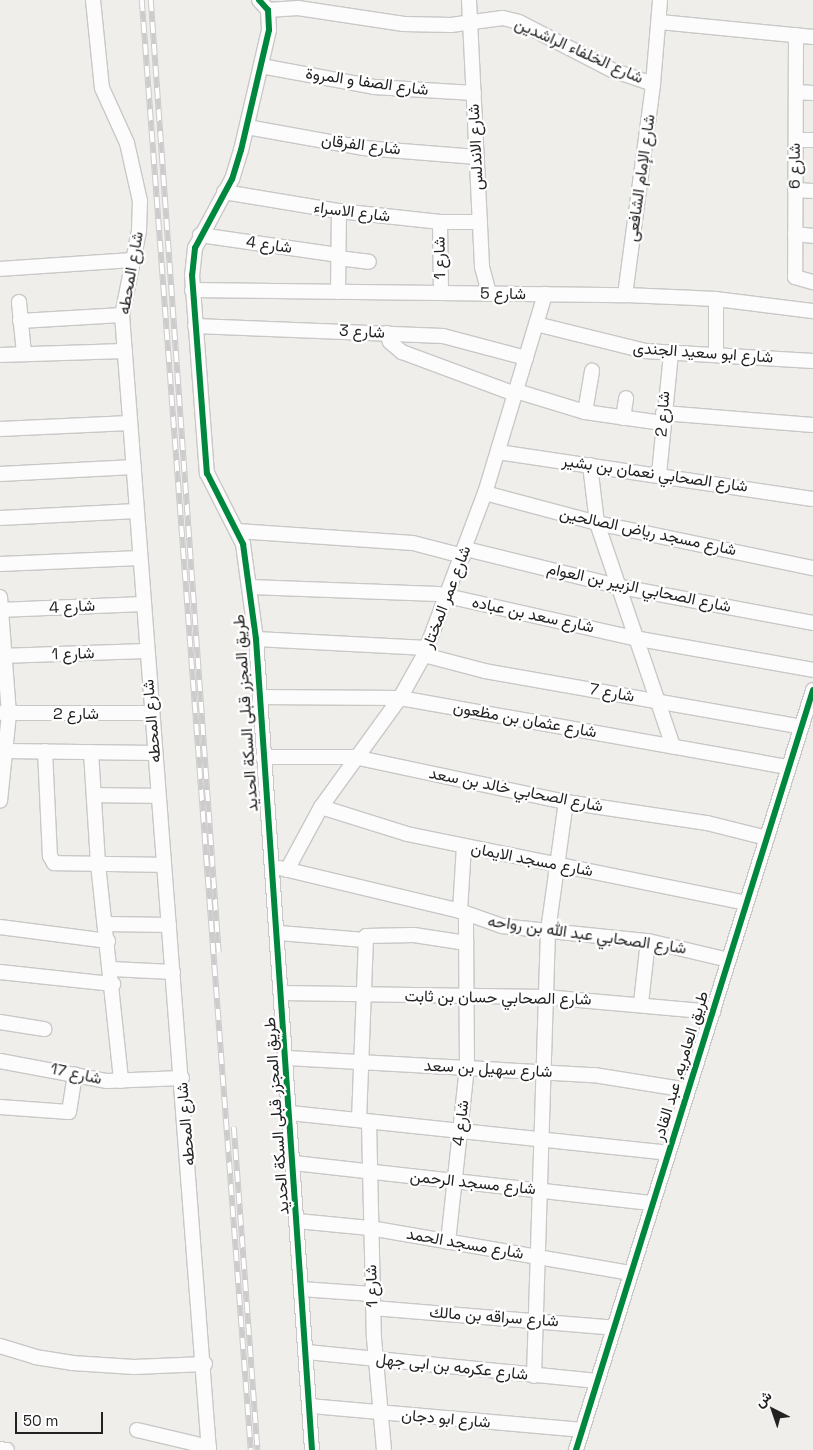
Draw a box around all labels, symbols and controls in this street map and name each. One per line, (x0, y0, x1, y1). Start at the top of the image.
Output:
street label: شارع الخلفاء الراشدين (512, 14, 646, 88)
street label: شارع الصفا و المروة (304, 64, 430, 100)
street label: شارع الاندلس (464, 103, 488, 191)
street label: شارع الإمام الشافعى (623, 113, 659, 243)
street label: شارع الفرقان (320, 131, 402, 159)
street label: شارع 6 (785, 143, 805, 189)
street label: شارع الاسراء (313, 198, 391, 226)
street label: شارع المحطه (114, 230, 148, 316)
street label: شارع 4 (245, 232, 293, 258)
street label: شارع 1 (430, 236, 450, 280)
street label: شارع 5 (480, 284, 526, 304)
street label: شارع 3 (339, 321, 385, 343)
street label: شارع ابو سعيد الجندى (632, 339, 774, 367)
street label: شارع 2 (652, 390, 674, 438)
street label: شارع الصحابي نعمان بن بشير (561, 451, 749, 497)
street label: شارع مسجد رياض الصالحين (558, 504, 738, 560)
street label: شارع عمر المختار (419, 543, 475, 651)
street label: شارع الصحابي الزبير بن العوام (545, 559, 733, 617)
street label: شارع سعد بن عباده (470, 593, 596, 637)
street label: شارع 4 (48, 596, 96, 618)
street label: طريق المجزر قبلى السكة الحديد (230, 614, 262, 812)
street label: شارع 1 (51, 644, 95, 664)
street label: شارع المحطه (139, 678, 165, 764)
street label: شارع 7 (588, 680, 636, 706)
street label: شارع عثمان بن مظعون (452, 698, 598, 742)
street label: شارع 2 (53, 704, 99, 724)
street label: شارع الصحابي خالد بن سعد (427, 764, 605, 816)
street label: شارع مسجد الايمان (469, 839, 595, 881)
street label: شارع الصحابي عبد الله بن رواحه (486, 912, 688, 958)
street label: شارع الصحابي حسان بن ثابت (404, 987, 592, 1009)
street label: طريق العامريه, عبد القادر (649, 989, 713, 1143)
street label: طريق المجزر قبلى السكة الحديد (261, 1017, 293, 1215)
street label: شارع سهيل بن سعد (423, 1056, 553, 1082)
street label: شارع 17 (49, 1059, 103, 1089)
street label: شارع المحطه (173, 1081, 199, 1167)
street label: شارع 4 (449, 1099, 473, 1147)
street label: شارع مسجد الرحمن (409, 1167, 537, 1199)
street label: شارع مسجد الحمد (405, 1224, 525, 1264)
street label: شارع 1 (362, 1264, 382, 1308)
street label: شارع سراقه بن مالك (429, 1303, 559, 1331)
street label: شارع عكرمه بن ابى جهل (375, 1349, 529, 1385)
north arrow (748, 1385, 798, 1435)
text: ش (751, 1386, 775, 1411)
scale bar (18, 1402, 105, 1434)
street label: شارع ابو دجان (401, 1406, 491, 1432)
text: 50 m (23, 1411, 58, 1430)

